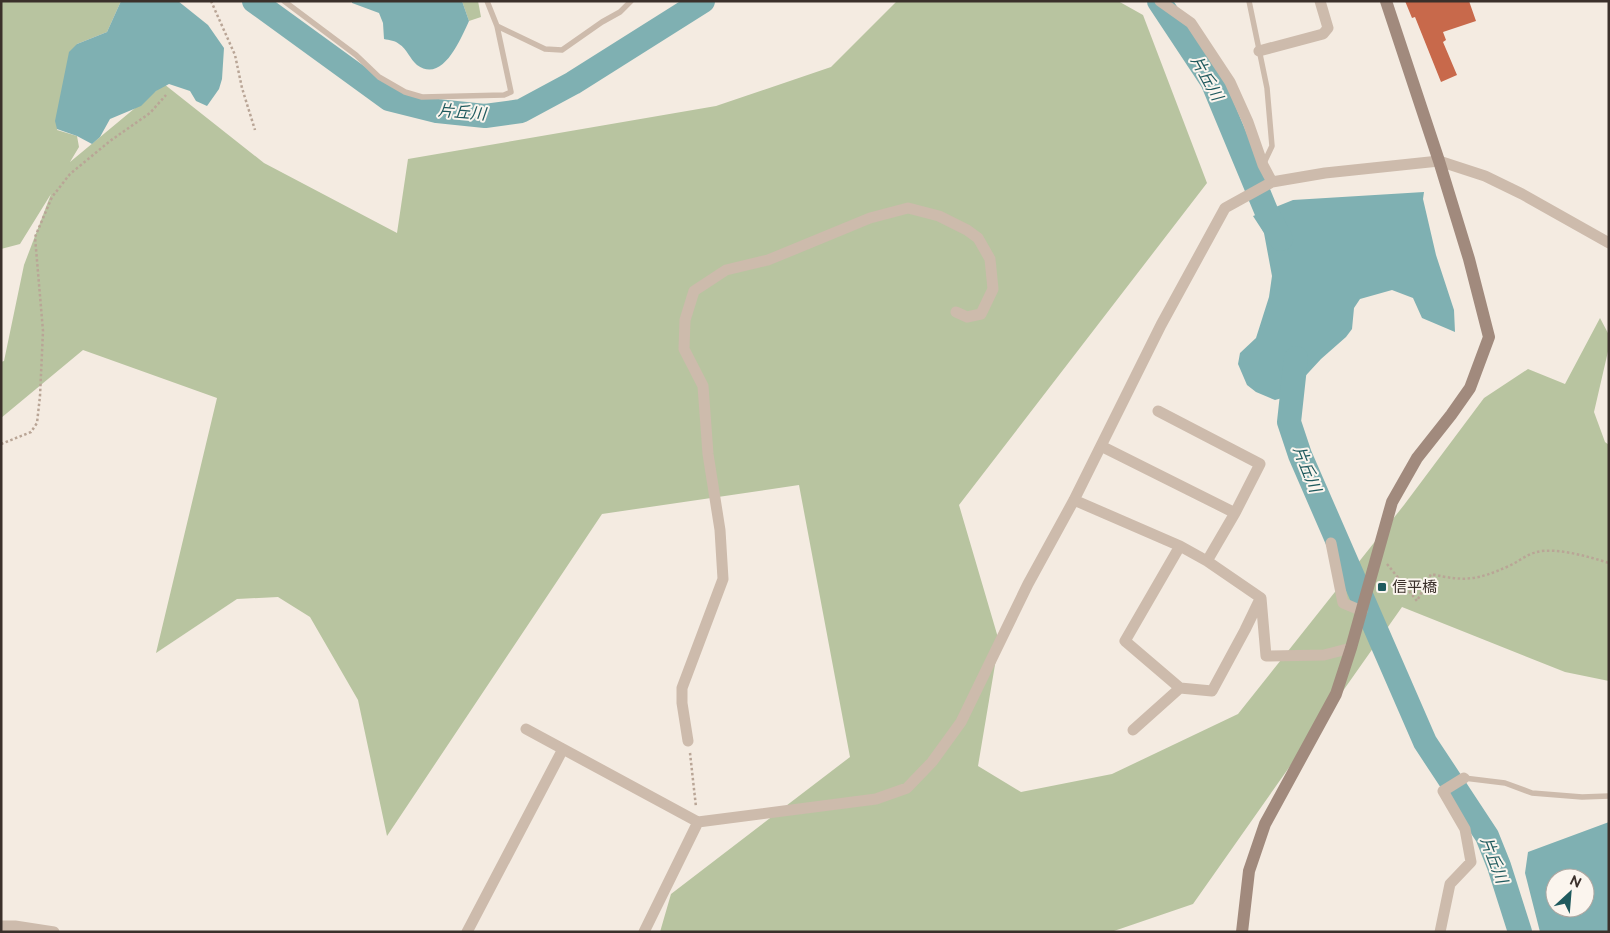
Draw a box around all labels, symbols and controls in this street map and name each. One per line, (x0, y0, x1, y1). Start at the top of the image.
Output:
water label: 片丘川 (1187, 52, 1228, 105)
water label: 片丘川 (437, 100, 489, 124)
water label: 片丘川 (1289, 443, 1326, 497)
place label: 信平橋 (1392, 578, 1437, 596)
marker: 信平橋 (1376, 581, 1388, 593)
water label: 片丘川 (1477, 834, 1512, 888)
north arrow (1545, 868, 1595, 918)
text: N (1567, 872, 1584, 891)

